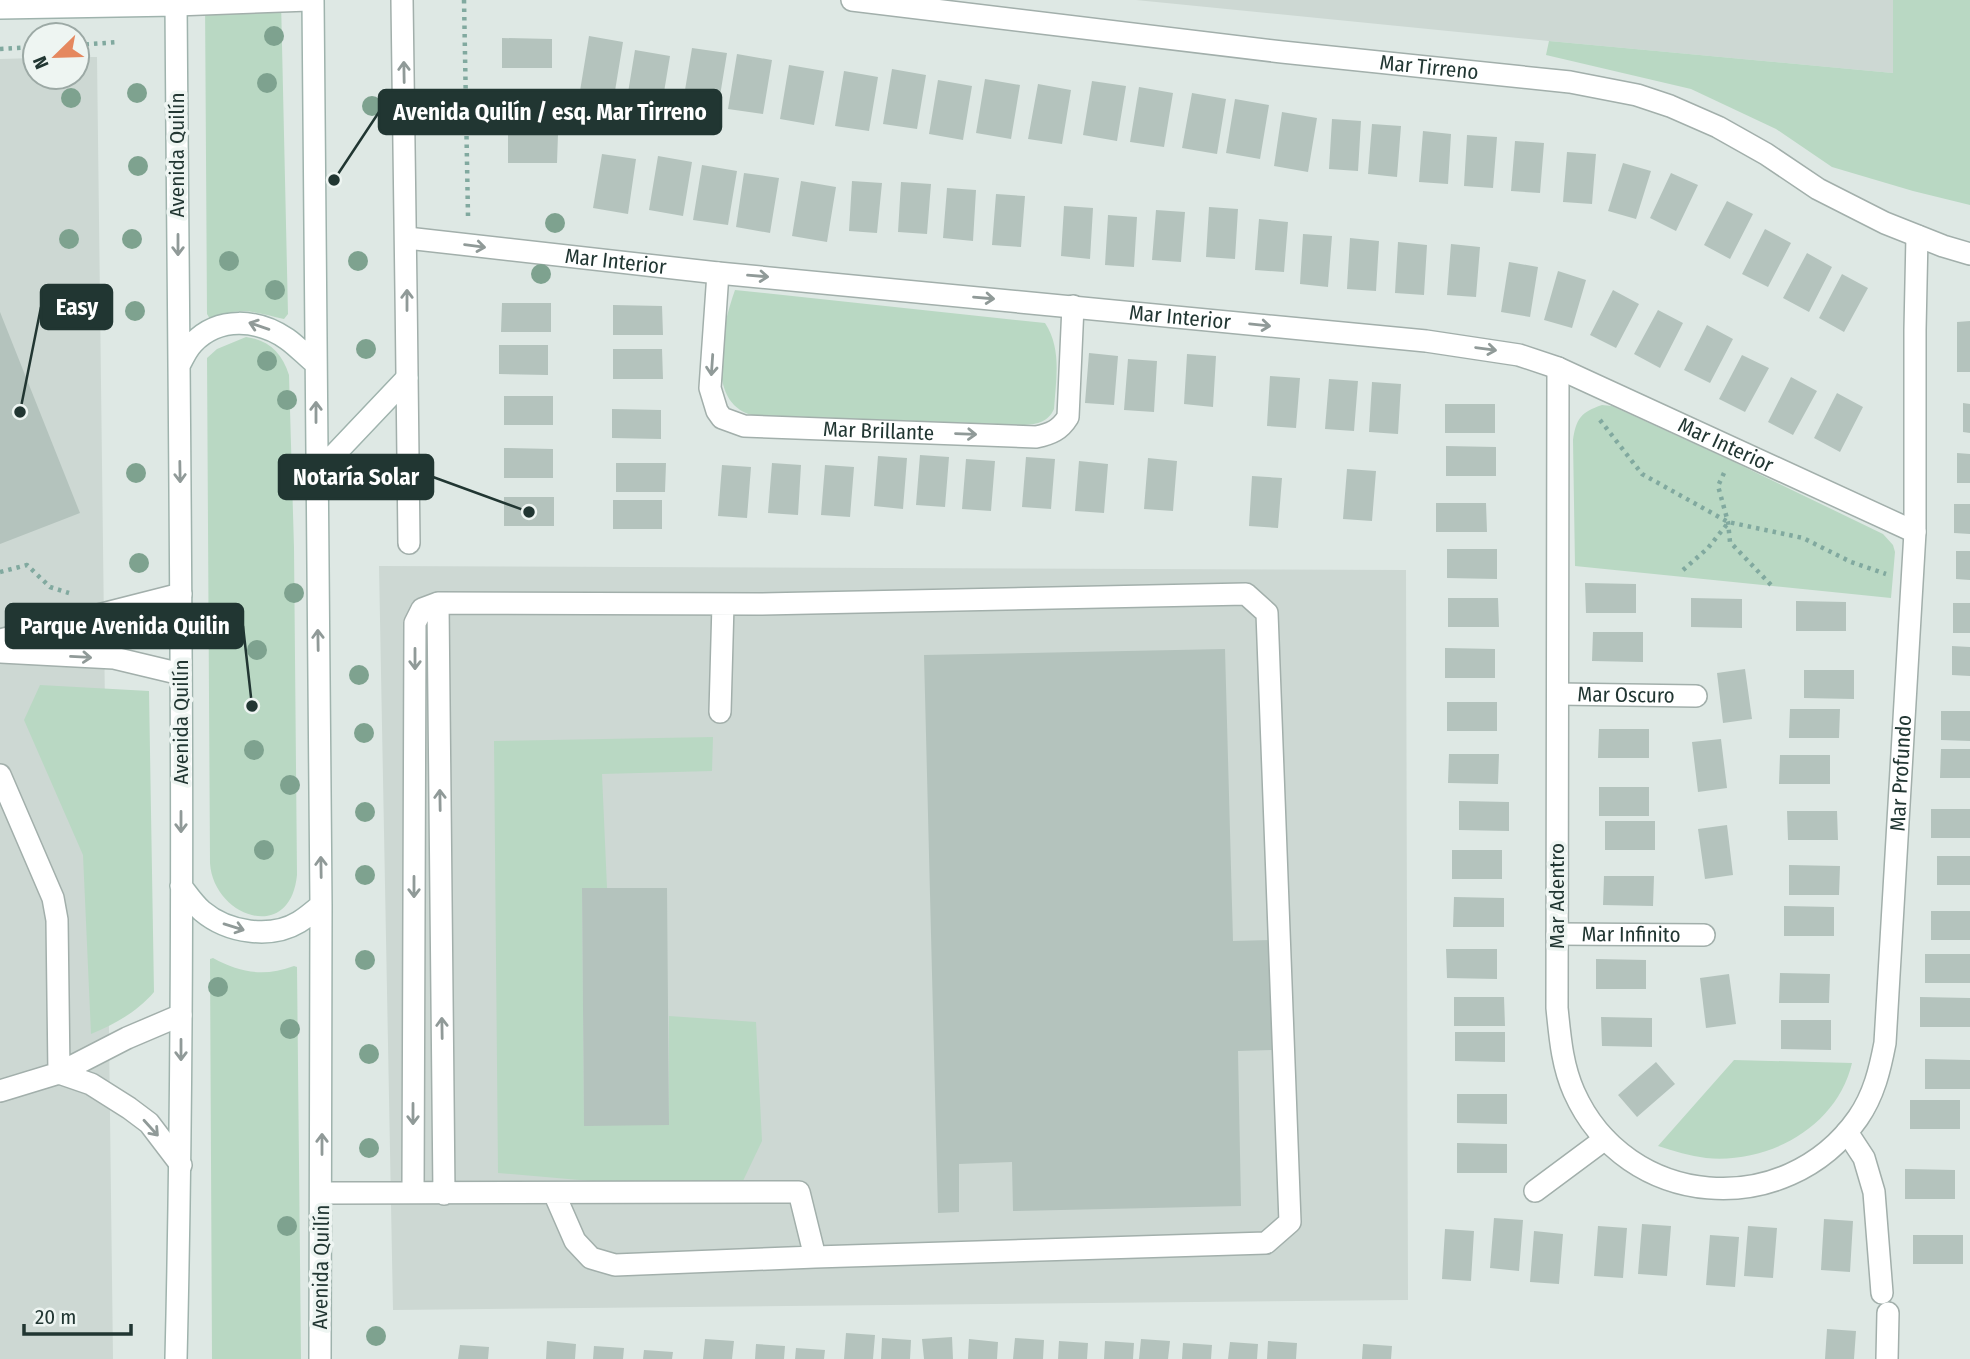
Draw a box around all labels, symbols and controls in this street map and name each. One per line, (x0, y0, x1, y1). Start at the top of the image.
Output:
north arrow (21, 21, 91, 91)
street label: Mar Tirreno (1378, 49, 1480, 85)
text: N (28, 53, 54, 72)
one-way arrow (397, 61, 411, 84)
callout: Avenida Quilín / esq. Mar Tirreno (379, 90, 721, 134)
street label: Avenida Quilín (164, 93, 190, 217)
text: Avenida Quilín / esq. Mar Tirreno (392, 98, 707, 126)
one-way arrow (171, 233, 185, 256)
one-way arrow (463, 239, 485, 252)
street label: Mar Interior (564, 243, 669, 280)
one-way arrow (746, 270, 769, 283)
callout: Easy (41, 285, 112, 329)
one-way arrow (400, 289, 414, 312)
one-way arrow (973, 292, 995, 305)
text: Easy (56, 293, 99, 321)
street label: Mar Interior (1128, 300, 1233, 335)
one-way arrow (249, 319, 271, 331)
one-way arrow (1248, 319, 1270, 332)
one-way arrow (1474, 343, 1497, 356)
one-way arrow (705, 353, 718, 376)
one-way arrow (309, 401, 323, 424)
street label: Mar Interior (1674, 412, 1778, 478)
street label: Mar Brillante (823, 416, 935, 446)
one-way arrow (954, 427, 977, 440)
callout: Notaría Solar (279, 455, 433, 499)
one-way arrow (173, 461, 187, 484)
text: Notaría Solar (293, 463, 420, 491)
callout: Parque Avenida Quilin (6, 604, 243, 648)
text: Parque Avenida Quilin (20, 612, 230, 640)
one-way arrow (311, 629, 325, 652)
one-way arrow (408, 647, 422, 670)
one-way arrow (70, 650, 93, 663)
street label: Avenida Quilín (168, 660, 194, 784)
street label: Mar Oscuro (1577, 681, 1675, 709)
street label: Mar Profundo (1884, 714, 1917, 832)
one-way arrow (433, 789, 447, 812)
one-way arrow (174, 811, 188, 834)
street label: Mar Adentro (1544, 843, 1570, 949)
one-way arrow (314, 856, 328, 879)
one-way arrow (407, 875, 421, 898)
one-way arrow (223, 921, 245, 934)
street label: Mar Infinito (1581, 921, 1681, 948)
one-way arrow (435, 1016, 449, 1039)
one-way arrow (174, 1038, 188, 1061)
one-way arrow (406, 1102, 420, 1125)
one-way arrow (143, 1119, 159, 1137)
one-way arrow (315, 1133, 329, 1156)
street label: Avenida Quilín (307, 1204, 335, 1330)
scale bar (24, 1292, 131, 1336)
text: 20 m (35, 1304, 76, 1330)

